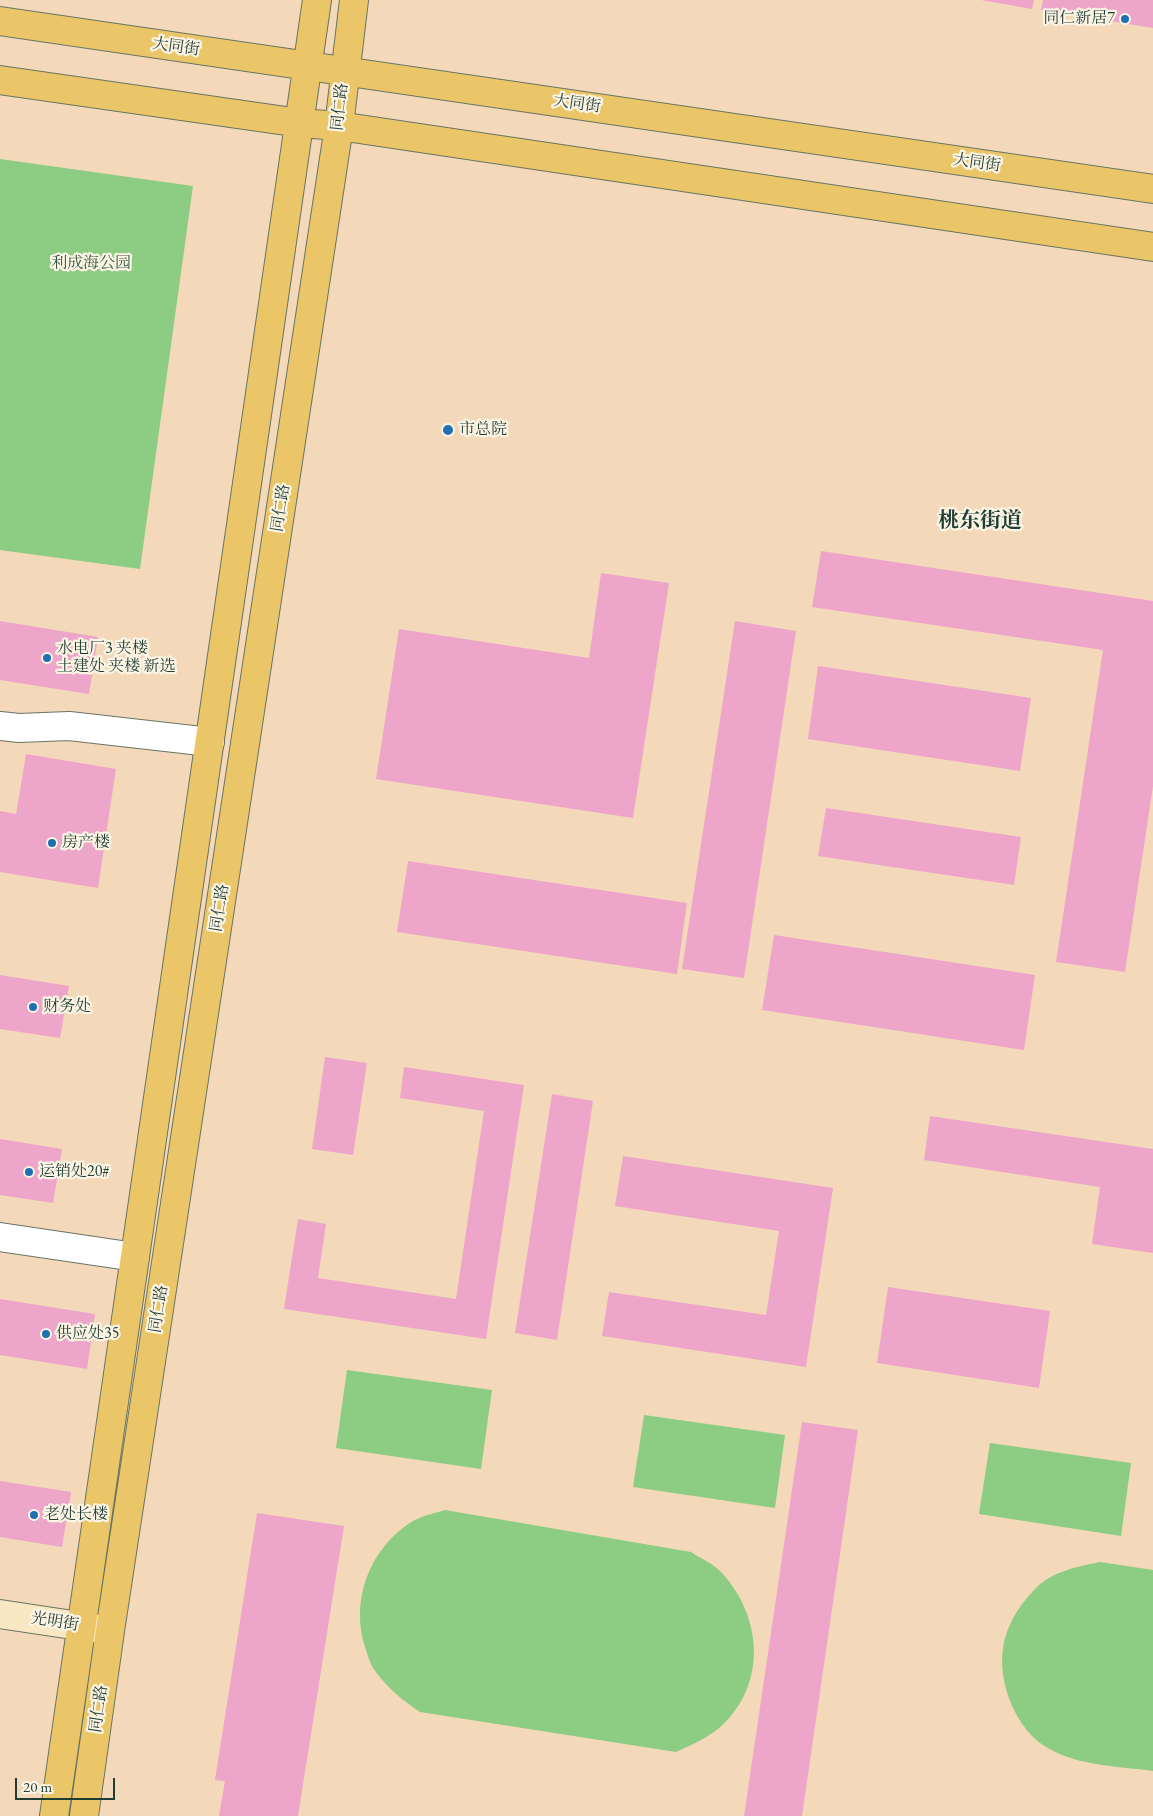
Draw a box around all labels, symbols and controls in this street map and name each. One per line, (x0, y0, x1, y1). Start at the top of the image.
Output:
place label: 同仁新居7 (1043, 9, 1115, 29)
marker: 同仁新居7 (1119, 13, 1131, 25)
street label: 大同街 (151, 34, 201, 60)
street label: 同仁路 (328, 82, 352, 132)
street label: 大同街 (552, 91, 602, 117)
street label: 大同街 (952, 150, 1002, 176)
park label: 利成海公园 (51, 254, 131, 274)
place label: 市总院 (459, 420, 507, 440)
marker: 市总院 (441, 423, 455, 437)
street label: 同仁路 (268, 483, 294, 533)
district label: 桃东街道 (938, 508, 1022, 534)
place label: 水电厂3 夹楼 土建处 夹楼 新选 (57, 639, 175, 677)
marker: 水电厂3 夹楼 土建处 夹楼 新选 (41, 652, 53, 664)
place label: 房产楼 (62, 833, 110, 853)
marker: 房产楼 (46, 837, 58, 849)
street label: 同仁路 (207, 883, 233, 933)
place label: 财务处 (43, 997, 91, 1017)
marker: 财务处 (27, 1001, 39, 1013)
place label: 运销处20# (39, 1162, 110, 1182)
marker: 运销处20# (23, 1166, 35, 1178)
street label: 同仁路 (146, 1284, 172, 1334)
place label: 供应处35 (56, 1324, 119, 1344)
marker: 供应处35 (40, 1328, 52, 1340)
place label: 老处长楼 (44, 1505, 108, 1525)
marker: 老处长楼 (28, 1509, 40, 1521)
street label: 光明街 (30, 1609, 80, 1635)
street label: 同仁路 (86, 1684, 112, 1734)
scale bar (18, 1768, 118, 1800)
text: 20 m (23, 1777, 52, 1796)

